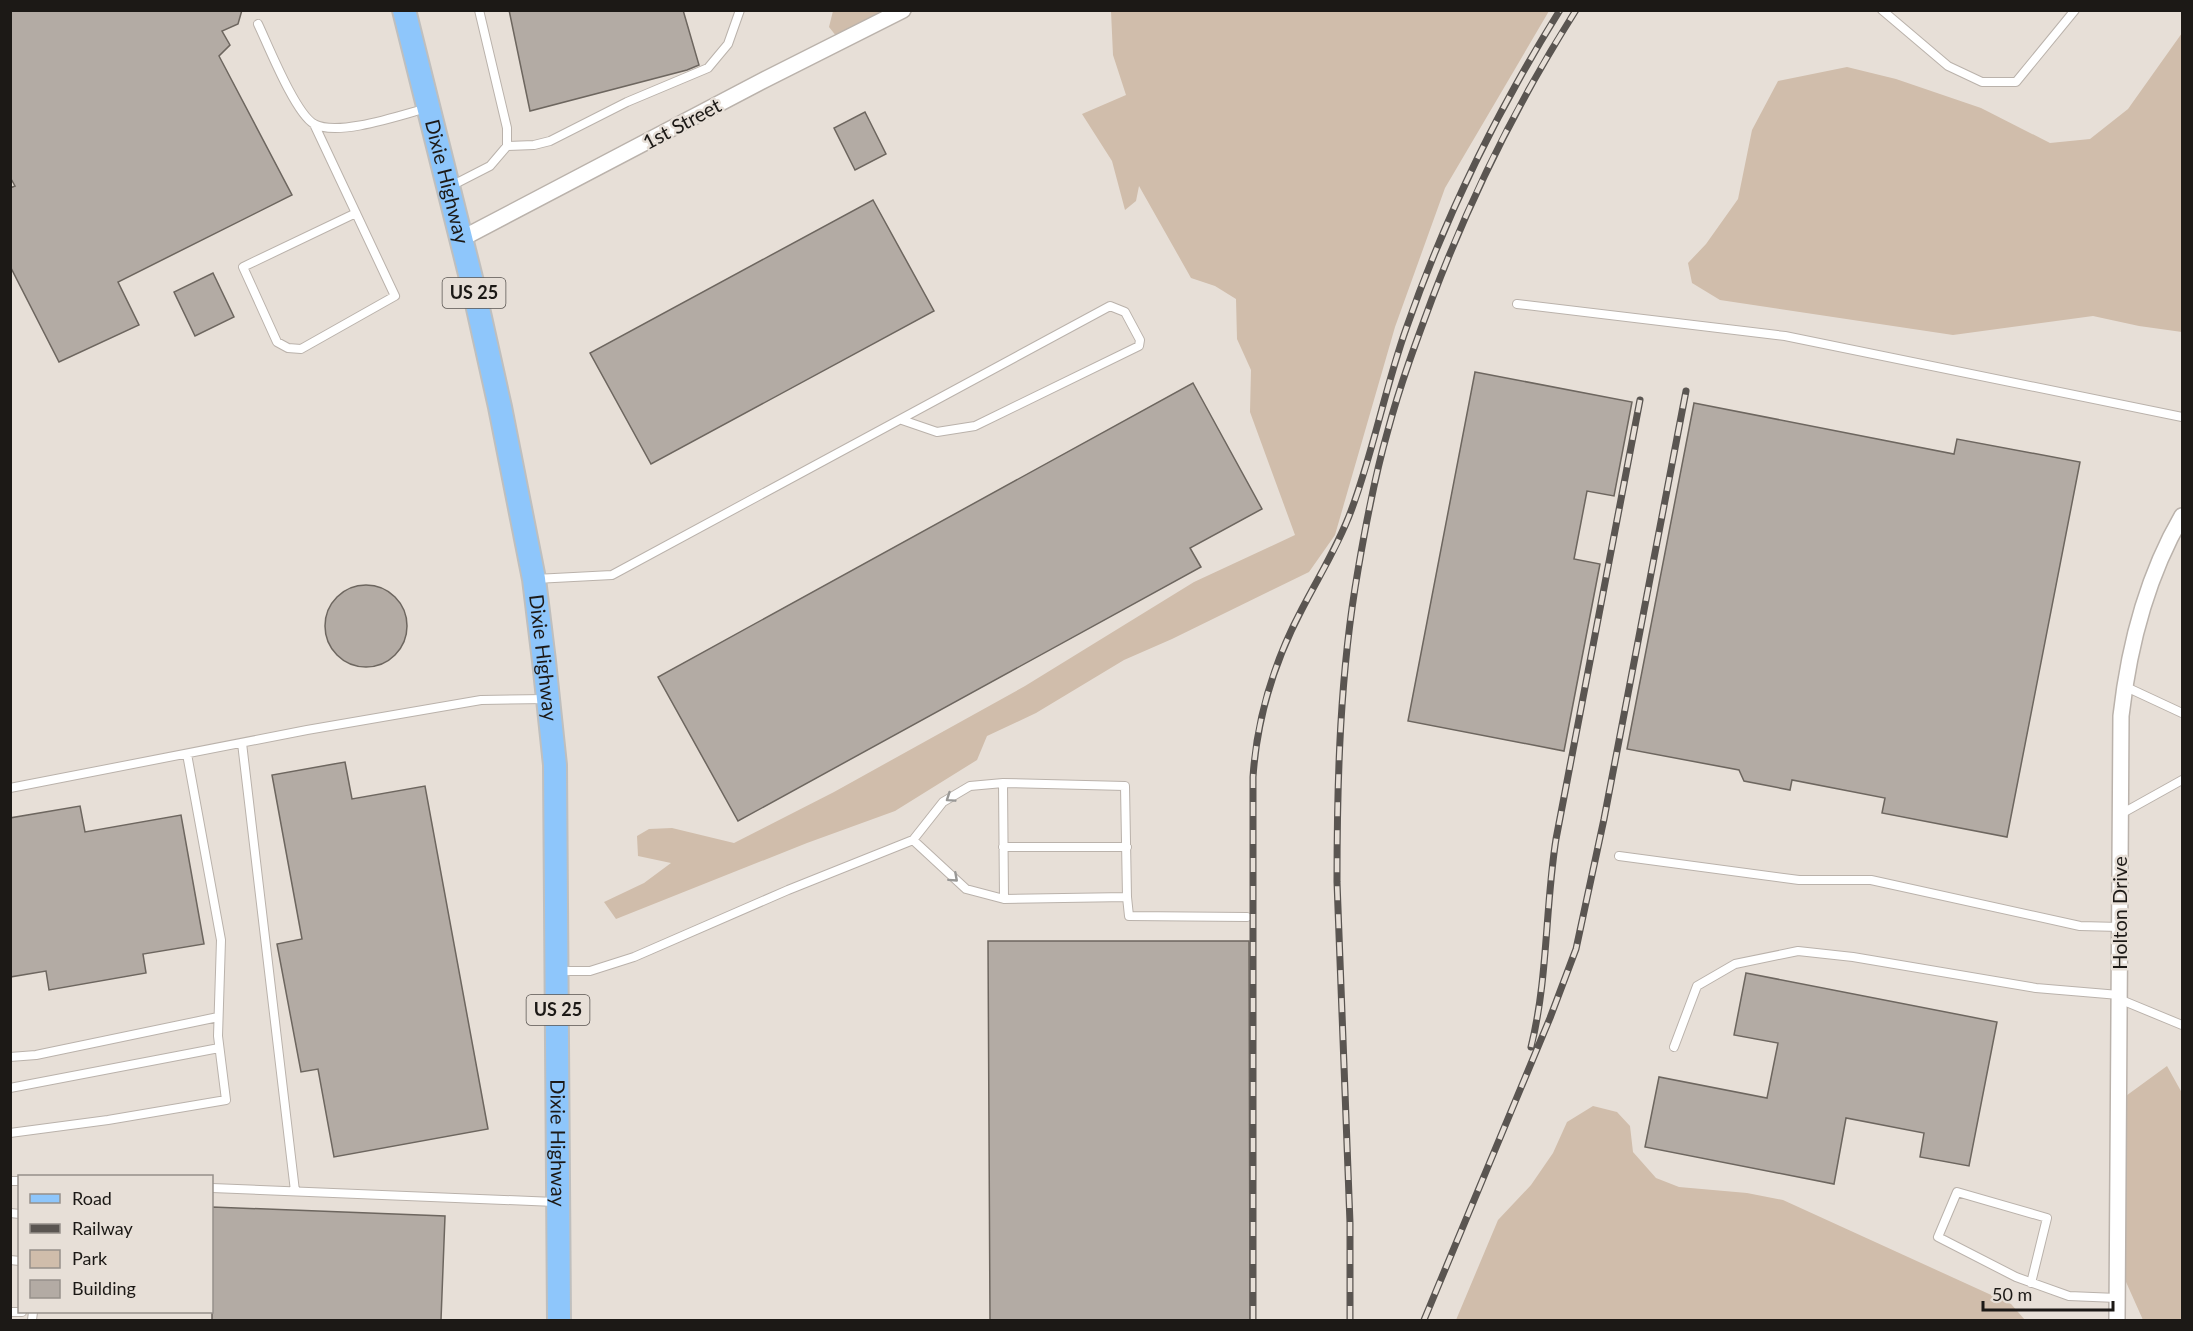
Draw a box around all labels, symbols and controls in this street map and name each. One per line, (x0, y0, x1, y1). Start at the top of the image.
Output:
street label: 1st Street (638, 93, 725, 154)
street label: Dixie Highway (421, 117, 475, 247)
road number: US 25 (442, 278, 506, 308)
street label: Dixie Highway (525, 593, 563, 723)
one-way arrow (946, 791, 957, 802)
street label: Holton Drive (2107, 856, 2131, 970)
one-way arrow (947, 871, 957, 882)
road number: US 25 (526, 995, 590, 1025)
street label: Dixie Highway (546, 1079, 571, 1207)
legend (18, 1175, 213, 1313)
text: Road (72, 1187, 112, 1209)
text: Railway (72, 1217, 133, 1239)
text: Park (72, 1247, 108, 1269)
scale bar (1983, 1274, 2114, 1312)
text: Building (72, 1277, 136, 1299)
text: 50 m (1992, 1283, 2032, 1305)

